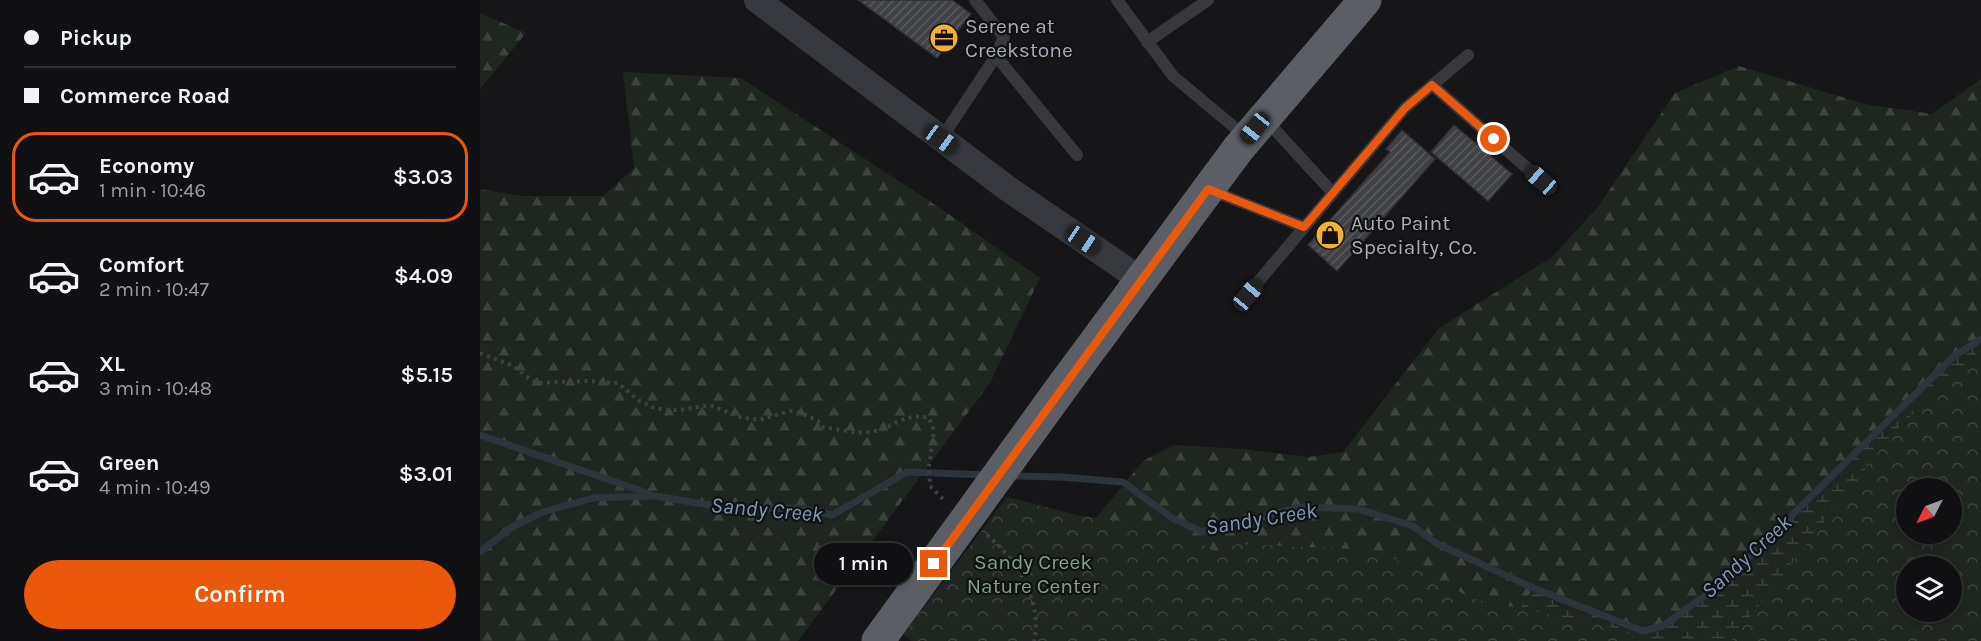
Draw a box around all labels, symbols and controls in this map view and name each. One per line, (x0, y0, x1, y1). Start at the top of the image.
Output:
place label: Serene at Creekstone (965, 14, 1073, 62)
office icon: Serene at Creekstone (928, 22, 960, 54)
text: Pickup (60, 25, 132, 51)
text: Commerce Road (60, 83, 230, 109)
car (1237, 108, 1273, 148)
car (921, 121, 961, 157)
route start (1480, 125, 1507, 152)
icon: car (27, 150, 81, 204)
text: Economy (99, 153, 194, 179)
car (1522, 161, 1560, 199)
text: $3.03 (393, 164, 453, 190)
text: 1 min · 10:46 (99, 179, 206, 202)
place label: Auto Paint Specialty, Co. (1351, 211, 1477, 259)
shop icon: Auto Paint Specialty, Co. (1314, 219, 1346, 251)
car (1063, 222, 1103, 258)
icon: car (27, 249, 81, 303)
text: Comfort (99, 252, 184, 278)
text: $4.09 (394, 263, 453, 289)
car (1230, 275, 1266, 315)
text: 2 min · 10:47 (99, 278, 209, 301)
icon: car (27, 348, 81, 402)
text: XL (99, 351, 125, 377)
text: $5.15 (401, 362, 453, 388)
text: 3 min · 10:48 (99, 377, 212, 400)
icon: car (27, 447, 81, 501)
text: Green (99, 450, 160, 476)
text: $3.01 (399, 461, 453, 487)
text: 4 min · 10:49 (99, 476, 211, 499)
north arrow (1896, 478, 1962, 544)
map controls (1896, 478, 1962, 622)
water label: Sandy Creek (710, 492, 825, 528)
water label: Sandy Creek (1204, 497, 1319, 541)
water label: Sandy Creek (1696, 509, 1798, 604)
callout: 1 min (814, 543, 913, 585)
route end (920, 550, 947, 577)
park label: Sandy Creek Nature Center (967, 550, 1100, 598)
text: 1 min (839, 552, 888, 575)
button: layers (1896, 556, 1962, 622)
button: Confirm (24, 560, 456, 629)

